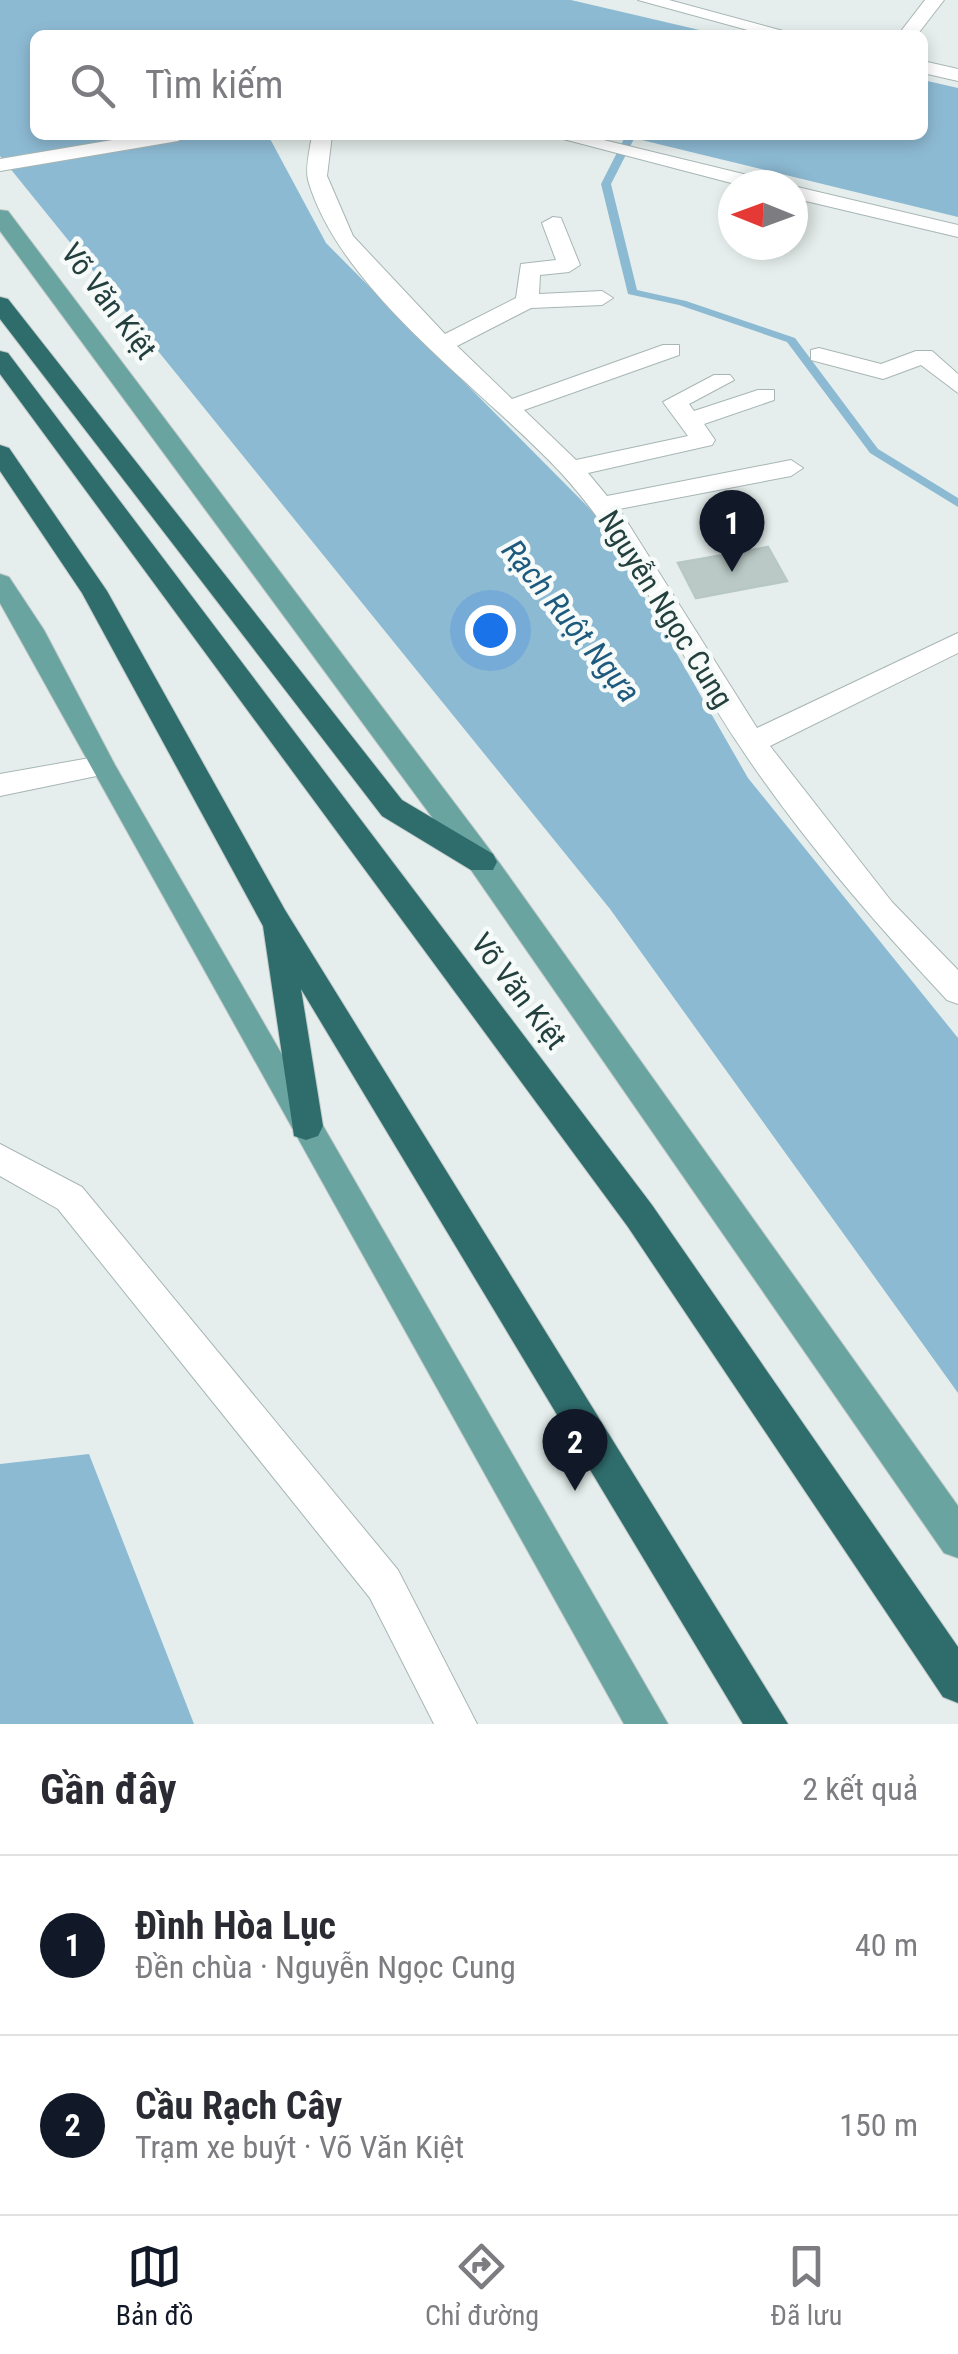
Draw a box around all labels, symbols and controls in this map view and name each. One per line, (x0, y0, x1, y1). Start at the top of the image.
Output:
search box (30, 30, 928, 140)
icon: search (65, 58, 120, 113)
text: Tìm kiếm (145, 63, 283, 107)
north arrow (718, 170, 808, 260)
street label: Võ Văn Kiệt (54, 236, 164, 366)
pin: 1 (700, 490, 764, 572)
street label: Nguyễn Ngọc Cung (591, 504, 741, 714)
water label: Rạch Ruột Ngựa (494, 532, 648, 710)
your location (465, 605, 516, 656)
street label: Võ Văn Kiệt (464, 926, 574, 1056)
pin: 2 (542, 1408, 608, 1491)
text: Gần đây (40, 1765, 177, 1814)
text: 2 kết quả (802, 1770, 918, 1808)
text: Đình Hòa Lục (135, 1904, 336, 1948)
text: 1 (64, 1926, 81, 1964)
text: 40 m (855, 1926, 918, 1964)
text: Đền chùa · Nguyễn Ngọc Cung (135, 1948, 516, 1986)
text: Cầu Rạch Cây (135, 2084, 342, 2128)
text: 2 (64, 2106, 81, 2144)
text: 150 m (839, 2106, 918, 2144)
text: Trạm xe buýt · Võ Văn Kiệt (135, 2128, 464, 2166)
tab: Bản đồ (116, 2239, 193, 2332)
tab: Chỉ đường (425, 2239, 539, 2332)
tab: Đã lưu (771, 2239, 842, 2332)

